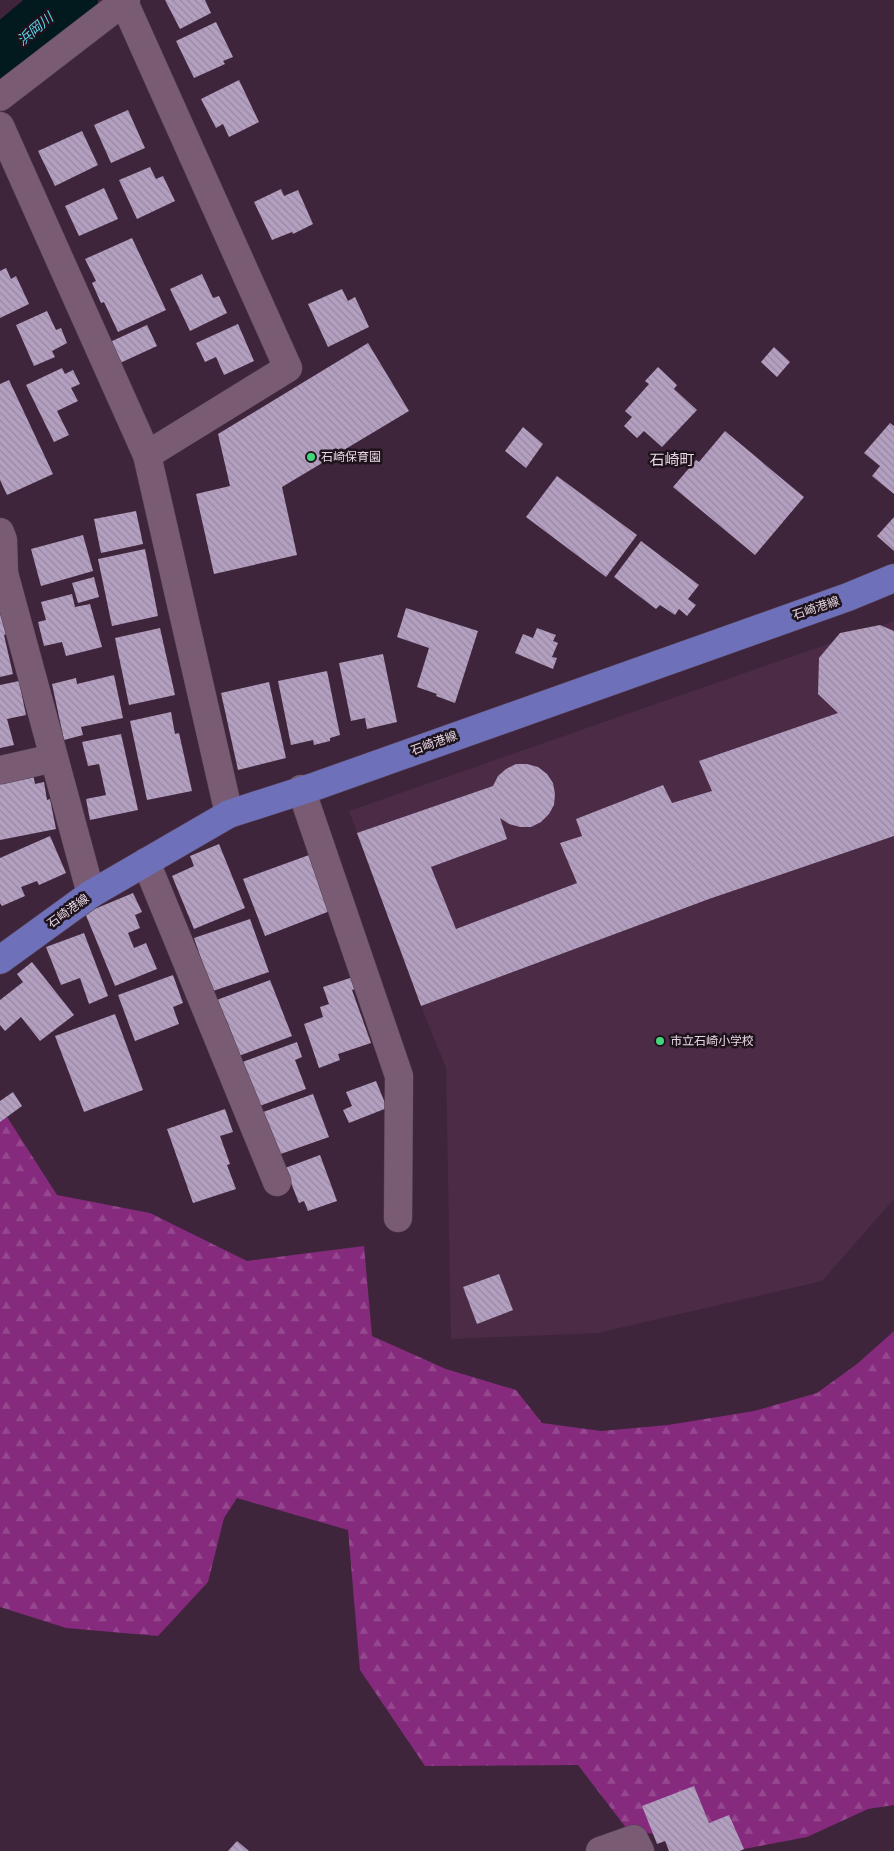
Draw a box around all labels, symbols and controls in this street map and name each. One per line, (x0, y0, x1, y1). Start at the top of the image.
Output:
water label: 浜岡川 (14, 8, 58, 49)
place label: 石崎保育園 (321, 450, 381, 464)
marker: 石崎保育園 (305, 451, 317, 463)
district label: 石崎町 (649, 451, 695, 468)
street label: 石崎港線 (791, 594, 841, 622)
street label: 石崎港線 (409, 728, 459, 758)
street label: 石崎港線 (44, 891, 92, 931)
place label: 市立石崎小学校 (670, 1034, 754, 1048)
marker: 市立石崎小学校 (654, 1035, 666, 1047)

